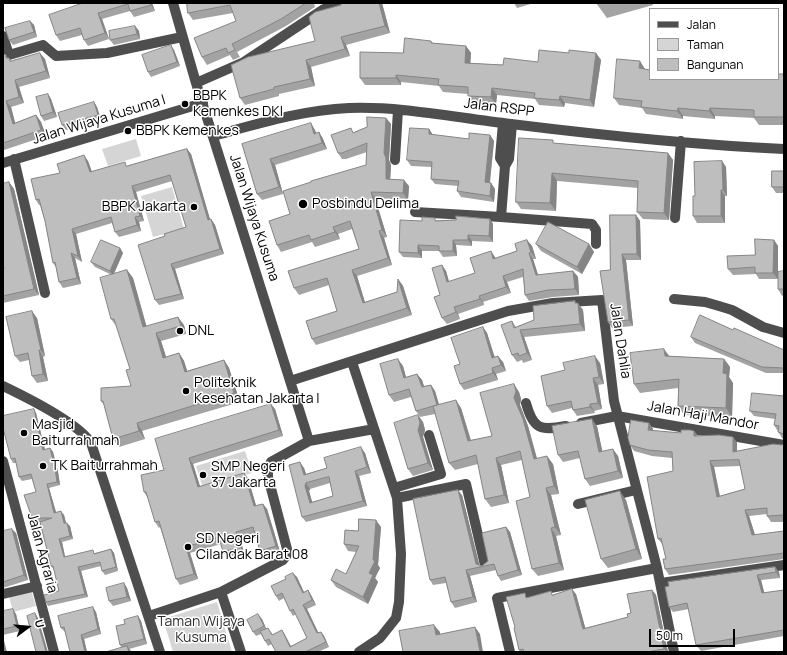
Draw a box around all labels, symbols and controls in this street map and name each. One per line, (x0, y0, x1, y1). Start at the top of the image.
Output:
legend (649, 8, 779, 80)
text: Jalan (687, 16, 716, 33)
text: Taman (687, 36, 724, 53)
text: Bangunan (687, 56, 743, 73)
place label: BBPK Kemenkes DKI (193, 88, 283, 120)
street label: Jalan Wijaya Kusuma I (30, 92, 168, 148)
street label: Jalan RSPP (463, 95, 535, 121)
marker: BBPK Kemenkes DKI (180, 99, 190, 109)
place label: BBPK Kemenkes (136, 123, 239, 139)
marker: BBPK Kemenkes (123, 126, 133, 136)
street label: Jalan Wijaya Kusuma (226, 152, 282, 284)
place label: Posbindu Delima (312, 196, 419, 212)
marker: Posbindu Delima (297, 198, 309, 210)
place label: BBPK Jakarta (102, 199, 186, 215)
marker: BBPK Jakarta (189, 202, 199, 212)
street label: Jalan Dahlia (606, 302, 634, 380)
place label: DNL (188, 323, 214, 339)
marker: DNL (175, 326, 185, 336)
place label: Politeknik Kesehatan Jakarta I (194, 375, 320, 408)
marker: Politeknik Kesehatan Jakarta I (181, 386, 191, 396)
street label: Jalan Haji Mandor (646, 398, 760, 434)
place label: Masjid Baiturrahmah (32, 417, 119, 450)
marker: Masjid Baiturrahmah (19, 428, 29, 438)
place label: TK Baiturrahmah (51, 458, 158, 474)
place label: SMP Negeri 37 Jakarta (211, 459, 285, 492)
marker: TK Baiturrahmah (38, 461, 48, 471)
marker: SMP Negeri 37 Jakarta (198, 470, 208, 480)
street label: Jalan Agraria (23, 511, 61, 595)
place label: SD Negeri Cilandak Barat 08 (196, 531, 308, 564)
marker: SD Negeri Cilandak Barat 08 (183, 542, 193, 552)
north arrow (8, 607, 48, 647)
park label: Taman Wijaya Kusuma (157, 614, 245, 646)
text: U (32, 618, 48, 629)
scale bar (651, 621, 737, 647)
text: 50 m (656, 627, 683, 644)

